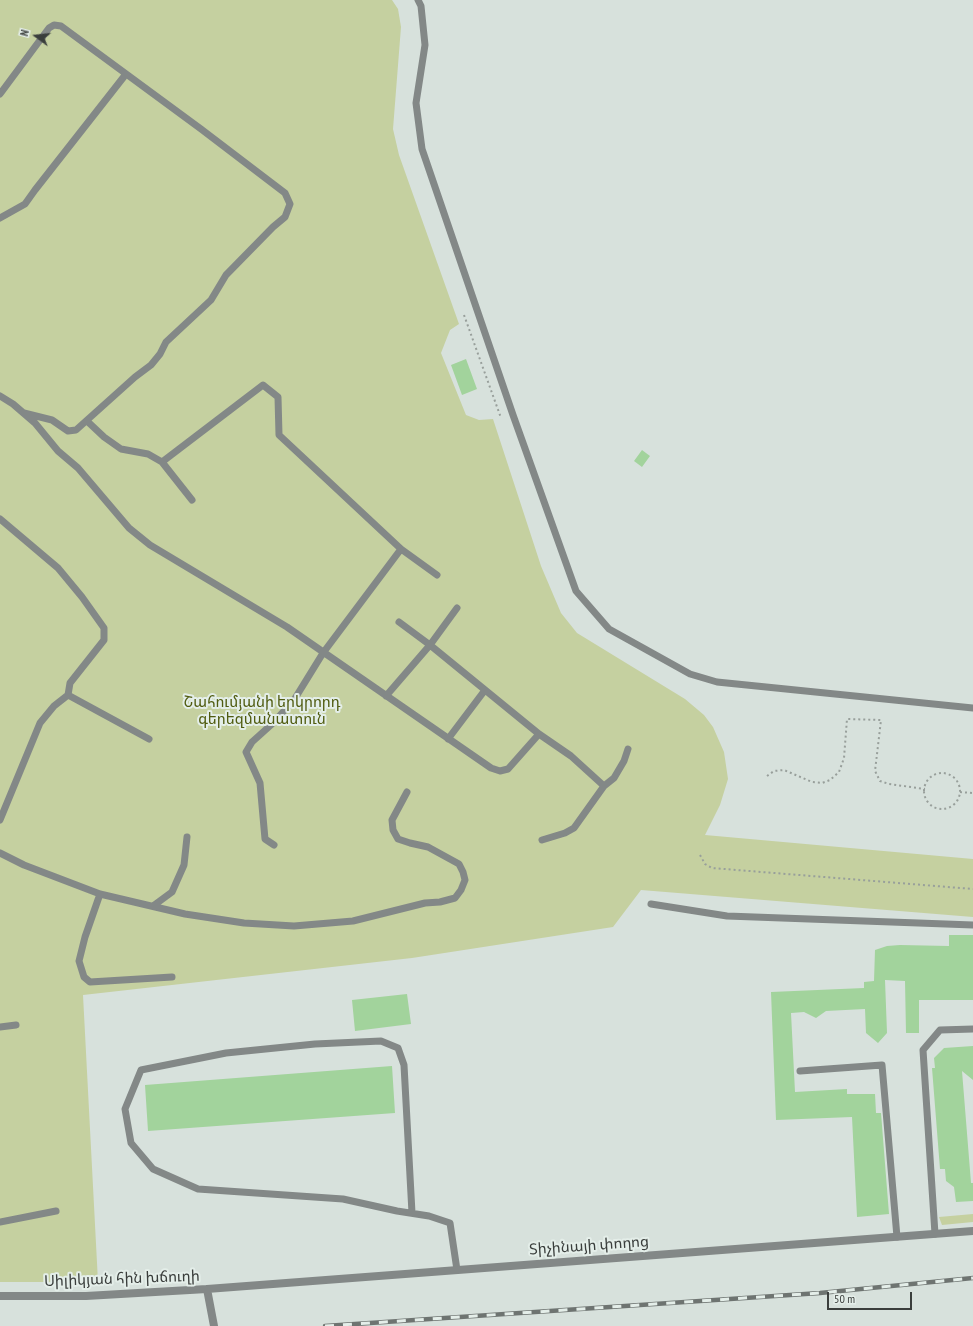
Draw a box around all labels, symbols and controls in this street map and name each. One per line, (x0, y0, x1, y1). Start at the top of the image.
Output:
north arrow (16, 16, 56, 56)
text: N (17, 28, 32, 38)
park label: Շահումյանի երկրորդ գերեզմանատուն (184, 694, 340, 729)
street label: Տիչինայի փողոց (529, 1233, 649, 1259)
street label: Սիլիկյան հին խճուղի (44, 1267, 200, 1291)
scale bar (829, 1284, 914, 1310)
text: 50 m (834, 1291, 855, 1306)

